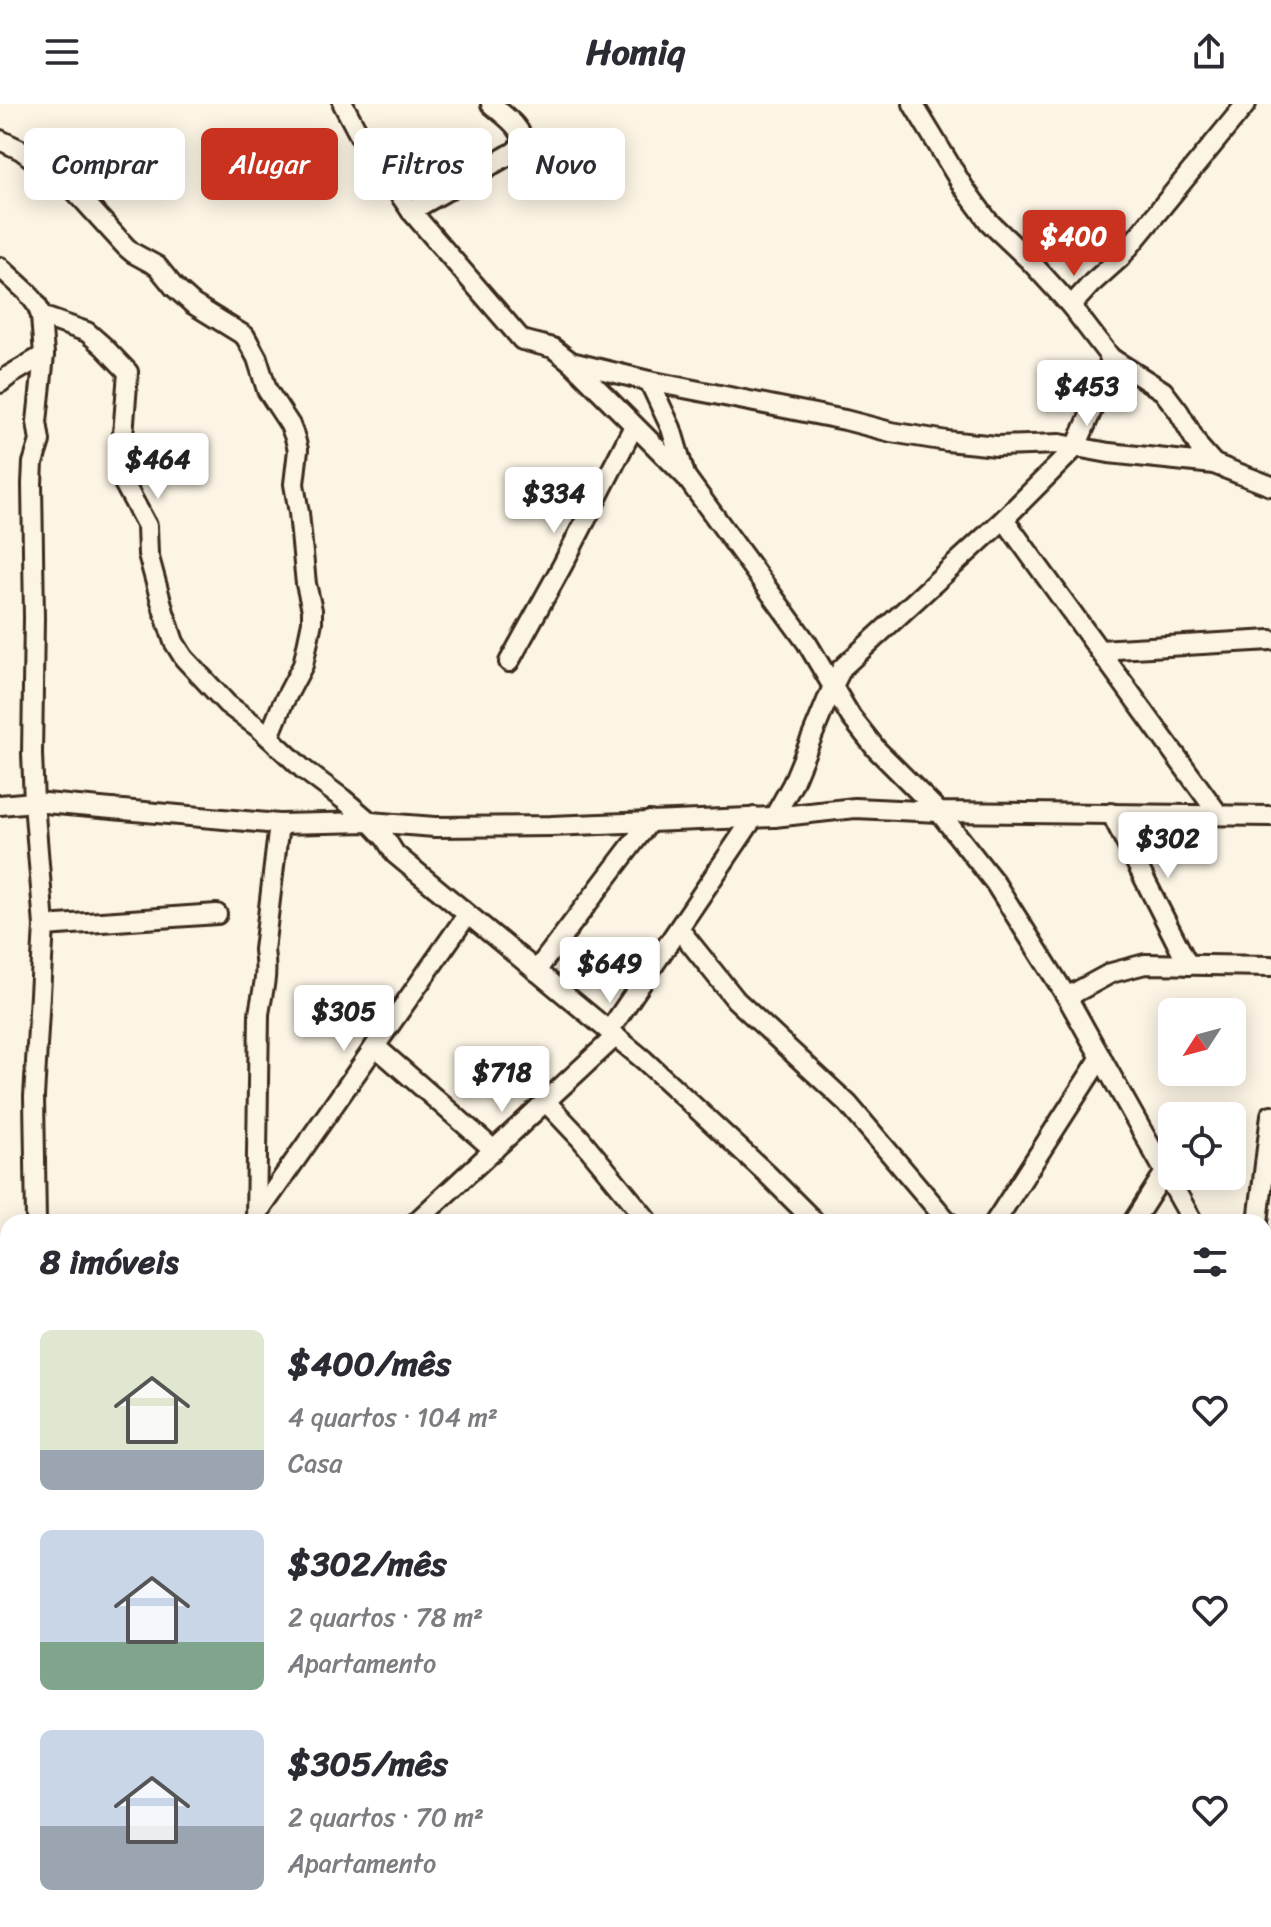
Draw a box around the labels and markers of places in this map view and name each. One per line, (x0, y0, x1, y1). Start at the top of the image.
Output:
pin: $400 (1027, 210, 1121, 278)
pin: $453 (1040, 360, 1134, 428)
pin: $464 (111, 433, 205, 501)
pin: $334 (507, 467, 601, 535)
pin: $302 (1121, 812, 1215, 880)
pin: $649 (563, 937, 657, 1005)
pin: $305 (297, 985, 391, 1053)
pin: $718 (455, 1046, 549, 1114)

